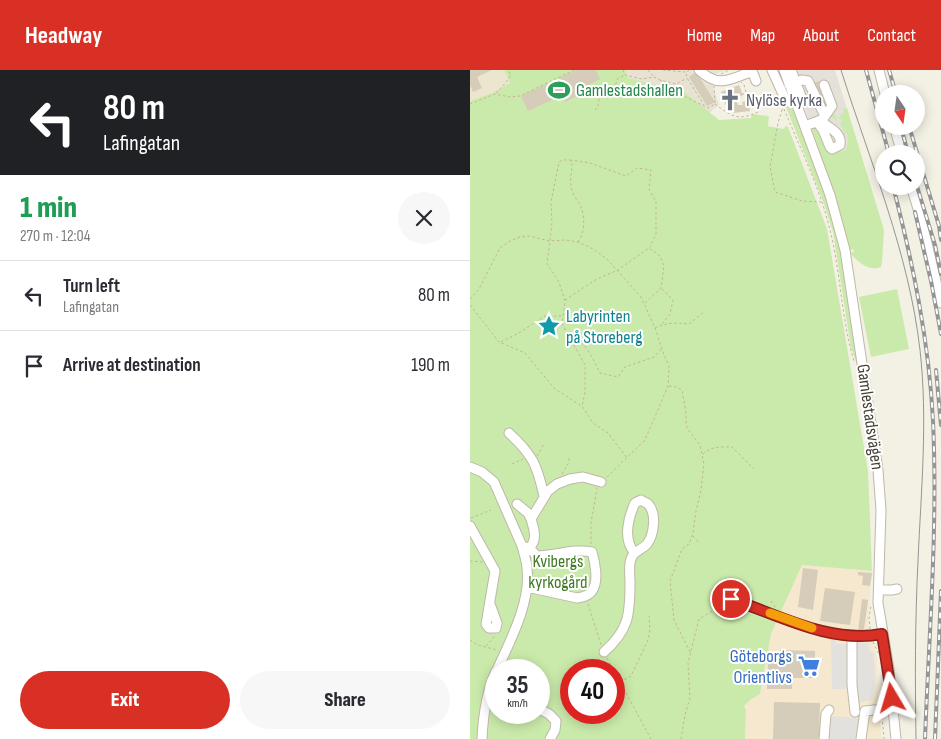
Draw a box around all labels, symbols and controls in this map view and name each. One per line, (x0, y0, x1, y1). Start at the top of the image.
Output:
text: Headway (25, 21, 102, 50)
text: Home (687, 25, 722, 46)
text: Map (750, 25, 775, 46)
text: About (803, 25, 839, 46)
text: Contact (867, 25, 916, 46)
sports icon: Gamlestadshallen (546, 77, 572, 103)
place label: Gamlestadshallen (576, 80, 683, 101)
north arrow (875, 85, 925, 135)
map controls (875, 85, 925, 195)
text: 80 m (103, 87, 165, 130)
church icon: Nylöse kyrka (717, 87, 743, 113)
icon: left (20, 90, 85, 155)
place label: Nylöse kyrka (746, 90, 822, 111)
text: Lafingatan (103, 130, 180, 157)
button: search (875, 145, 925, 195)
text: 1 min (20, 190, 77, 226)
button: close (398, 192, 450, 244)
text: 270 m · 12:04 (20, 227, 90, 246)
text: Turn left (63, 275, 120, 298)
icon: left (20, 282, 48, 310)
text: 80 m (418, 284, 450, 307)
text: Lafingatan (63, 298, 119, 317)
place label: Labyrinten på Storeberg (566, 306, 642, 348)
place icon: Labyrinten på Storeberg (536, 313, 562, 339)
icon: arrive (20, 352, 48, 380)
text: Arrive at destination (63, 354, 201, 377)
text: 190 m (411, 354, 450, 377)
street label: Gamlestadsvägen (852, 363, 888, 471)
park label: Kvibergs kyrkogård (528, 551, 588, 593)
pin (710, 578, 752, 620)
icon: arrive (717, 585, 745, 613)
place label: Göteborgs Orientlivs (730, 646, 792, 688)
supermarket icon: Göteborgs Orientlivs (796, 653, 822, 679)
speed limit sign: 40 (560, 659, 625, 724)
text: 35 (506, 670, 529, 701)
button: Exit (20, 671, 230, 729)
button: Share (240, 671, 450, 729)
position arrow (865, 671, 917, 723)
text: km/h (507, 696, 528, 711)

